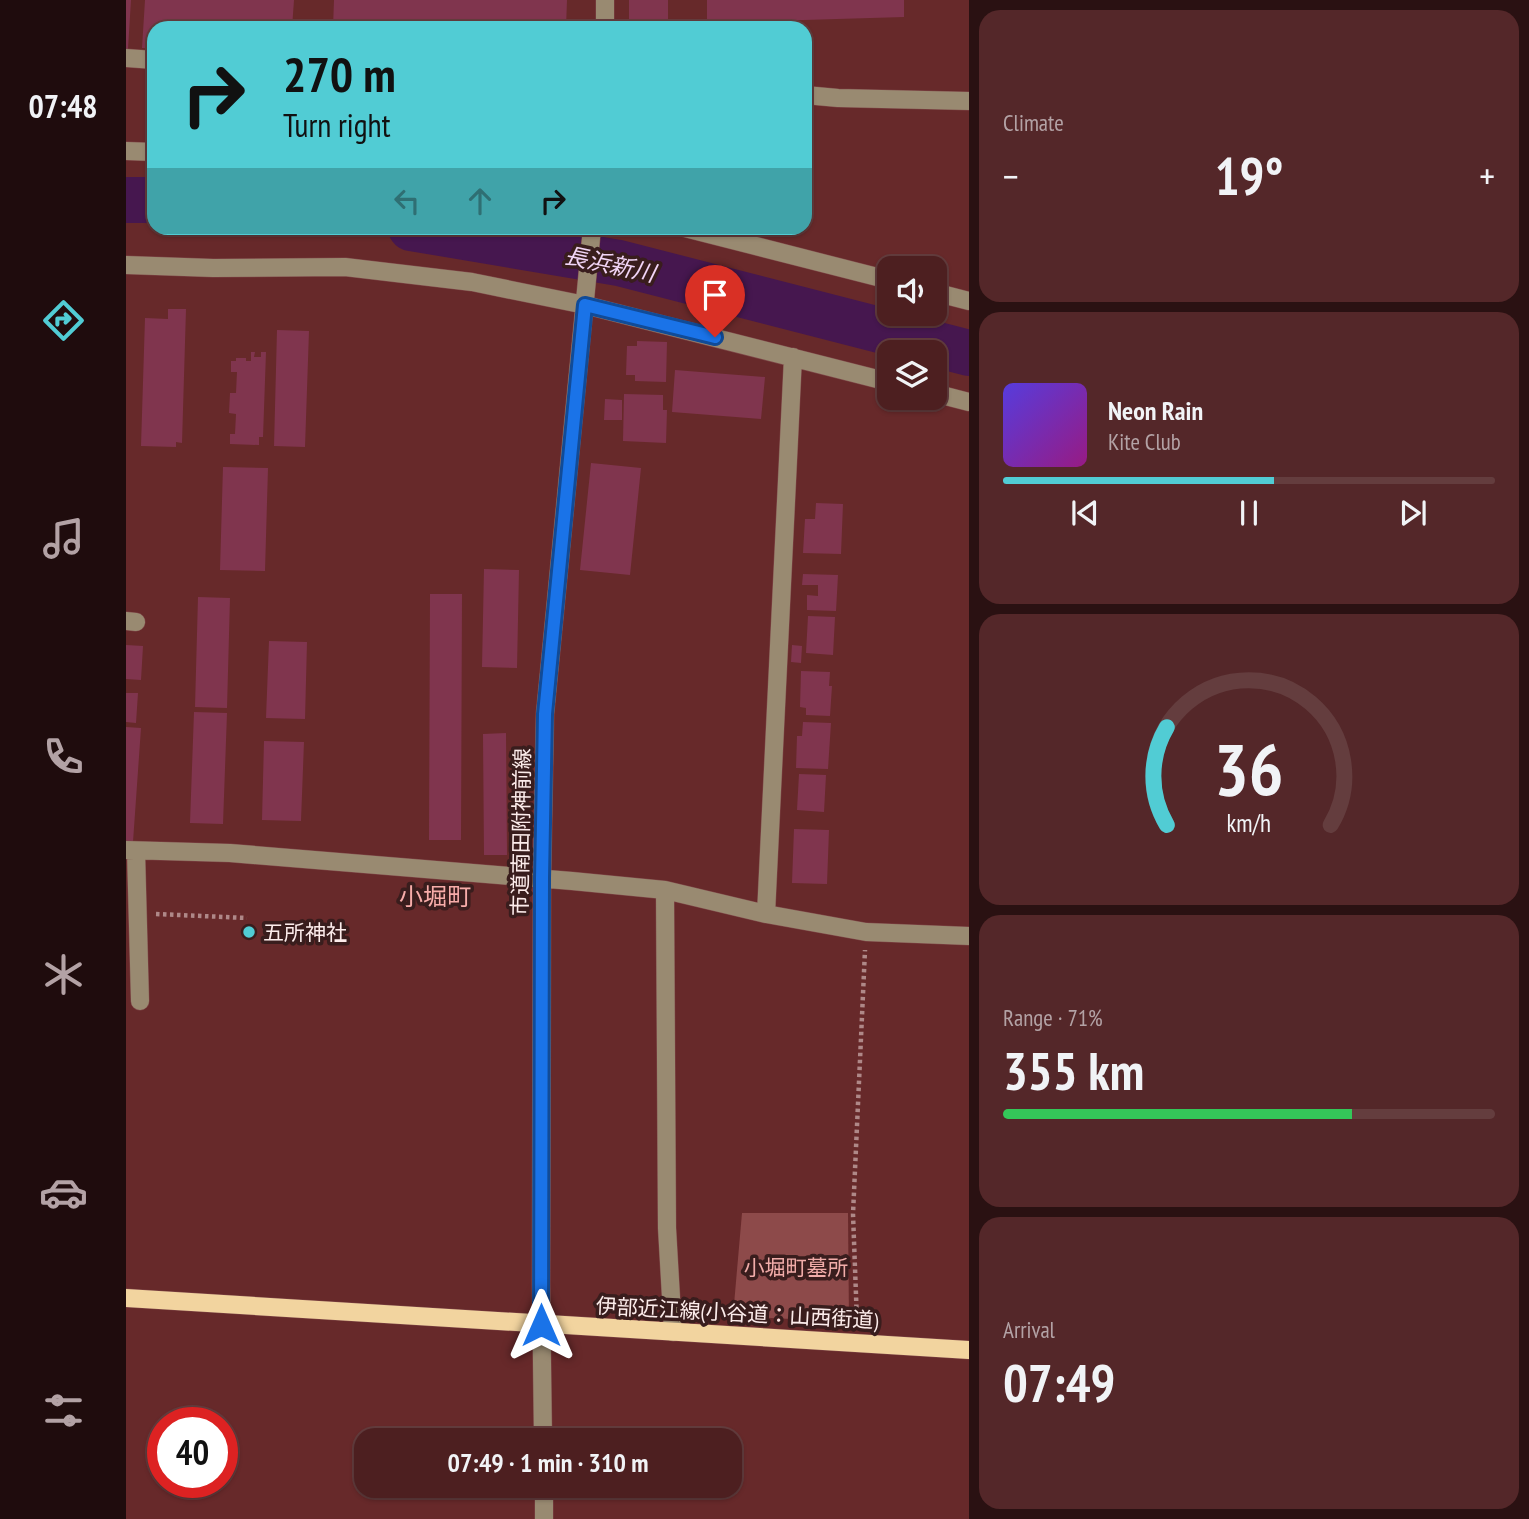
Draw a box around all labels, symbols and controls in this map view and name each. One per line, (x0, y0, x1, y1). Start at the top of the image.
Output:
text: 270 m (283, 42, 396, 106)
icon: right (168, 49, 259, 140)
text: 07:48 (28, 85, 98, 127)
text: Turn right (283, 104, 391, 146)
text: Climate (1003, 108, 1064, 137)
text: 19° (1215, 142, 1283, 209)
text: − (1003, 151, 1019, 200)
text: + (1479, 151, 1495, 200)
icon: left (388, 182, 426, 220)
icon: ahead (461, 182, 499, 220)
icon: right (534, 182, 572, 220)
water label: 長浜新川 (562, 240, 661, 288)
map controls (877, 256, 947, 410)
button: sound (877, 256, 947, 326)
pin (685, 265, 745, 337)
icon: arrive (696, 276, 734, 314)
icon: directions (39, 296, 88, 345)
button: layers (877, 340, 947, 410)
text: Neon Rain (1108, 394, 1203, 427)
text: Kite Club (1108, 427, 1181, 456)
icon: previous (1066, 494, 1104, 532)
icon: pause (1230, 494, 1268, 532)
icon: next (1394, 494, 1432, 532)
icon: music (39, 514, 88, 563)
text: 36 (1214, 722, 1284, 816)
icon: phone (39, 732, 88, 781)
street label: 市道南田附神前線 (506, 748, 536, 916)
text: km/h (1227, 807, 1271, 839)
district label: 小堀町 (399, 881, 471, 912)
place label: 五所神社 (263, 919, 347, 946)
marker: 五所神社 (241, 924, 257, 940)
icon: climate (39, 950, 88, 999)
text: Range · 71% (1003, 1003, 1103, 1032)
text: 355 km (1003, 1037, 1144, 1104)
icon: car (39, 1168, 88, 1217)
park label: 小堀町墓所 (744, 1254, 849, 1281)
position arrow (504, 1288, 578, 1362)
street label: 伊部近江線(小谷道：山西街道) (595, 1292, 879, 1334)
text: Arrival (1003, 1315, 1055, 1344)
text: 07:49 (1003, 1349, 1115, 1416)
icon: filters (39, 1386, 88, 1435)
speed limit sign: 40 (147, 1407, 238, 1498)
text: 07:49 · 1 min · 310 m (448, 1446, 648, 1479)

